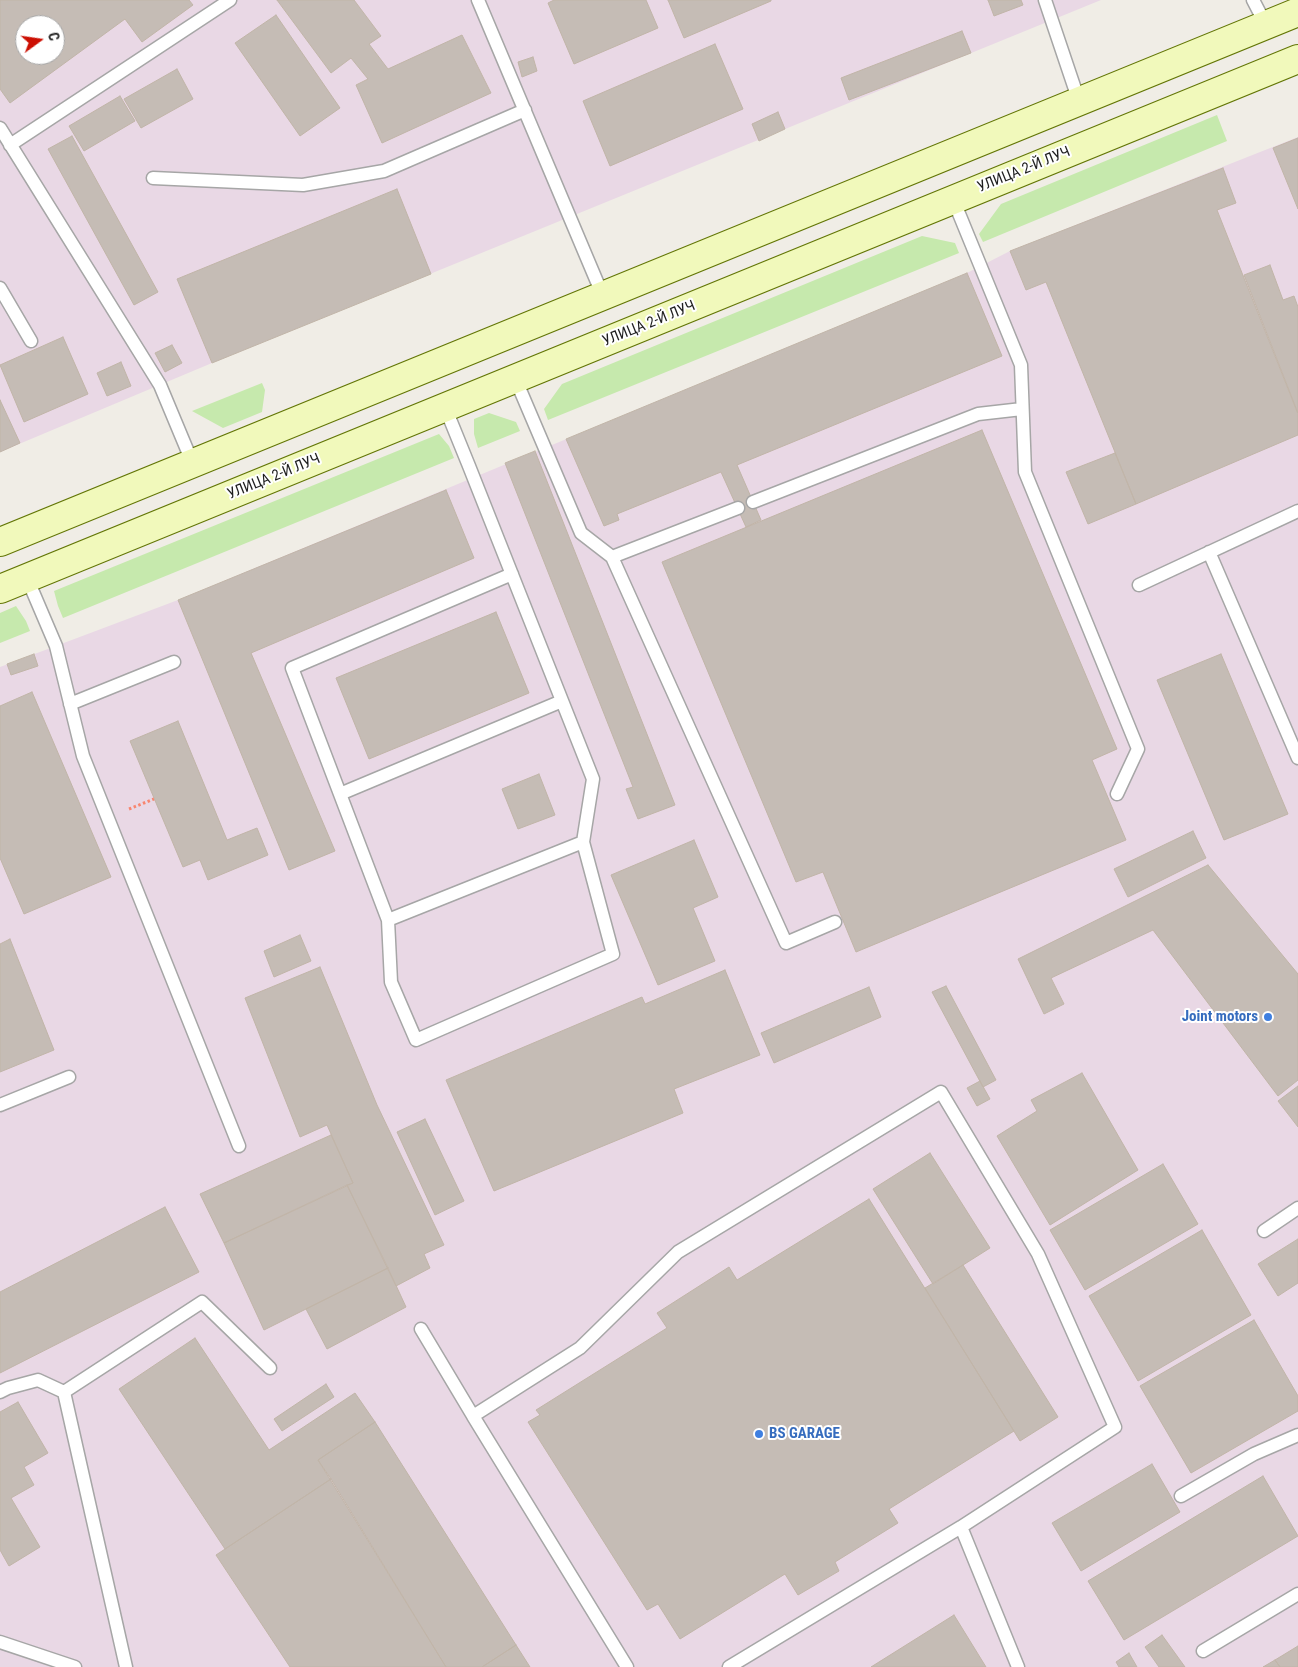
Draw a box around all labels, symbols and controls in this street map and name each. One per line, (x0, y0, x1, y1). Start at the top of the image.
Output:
north arrow (15, 15, 65, 65)
text: С (45, 31, 62, 42)
street label: УЛИЦА 2-Й ЛУЧ (975, 143, 1073, 197)
street label: УЛИЦА 2-Й ЛУЧ (600, 297, 698, 351)
street label: УЛИЦА 2-Й ЛУЧ (225, 450, 323, 504)
place label: Joint motors (1182, 1008, 1258, 1026)
marker: Joint motors (1262, 1011, 1274, 1023)
place label: BS GARAGE (769, 1425, 840, 1443)
marker: BS GARAGE (753, 1428, 765, 1440)

